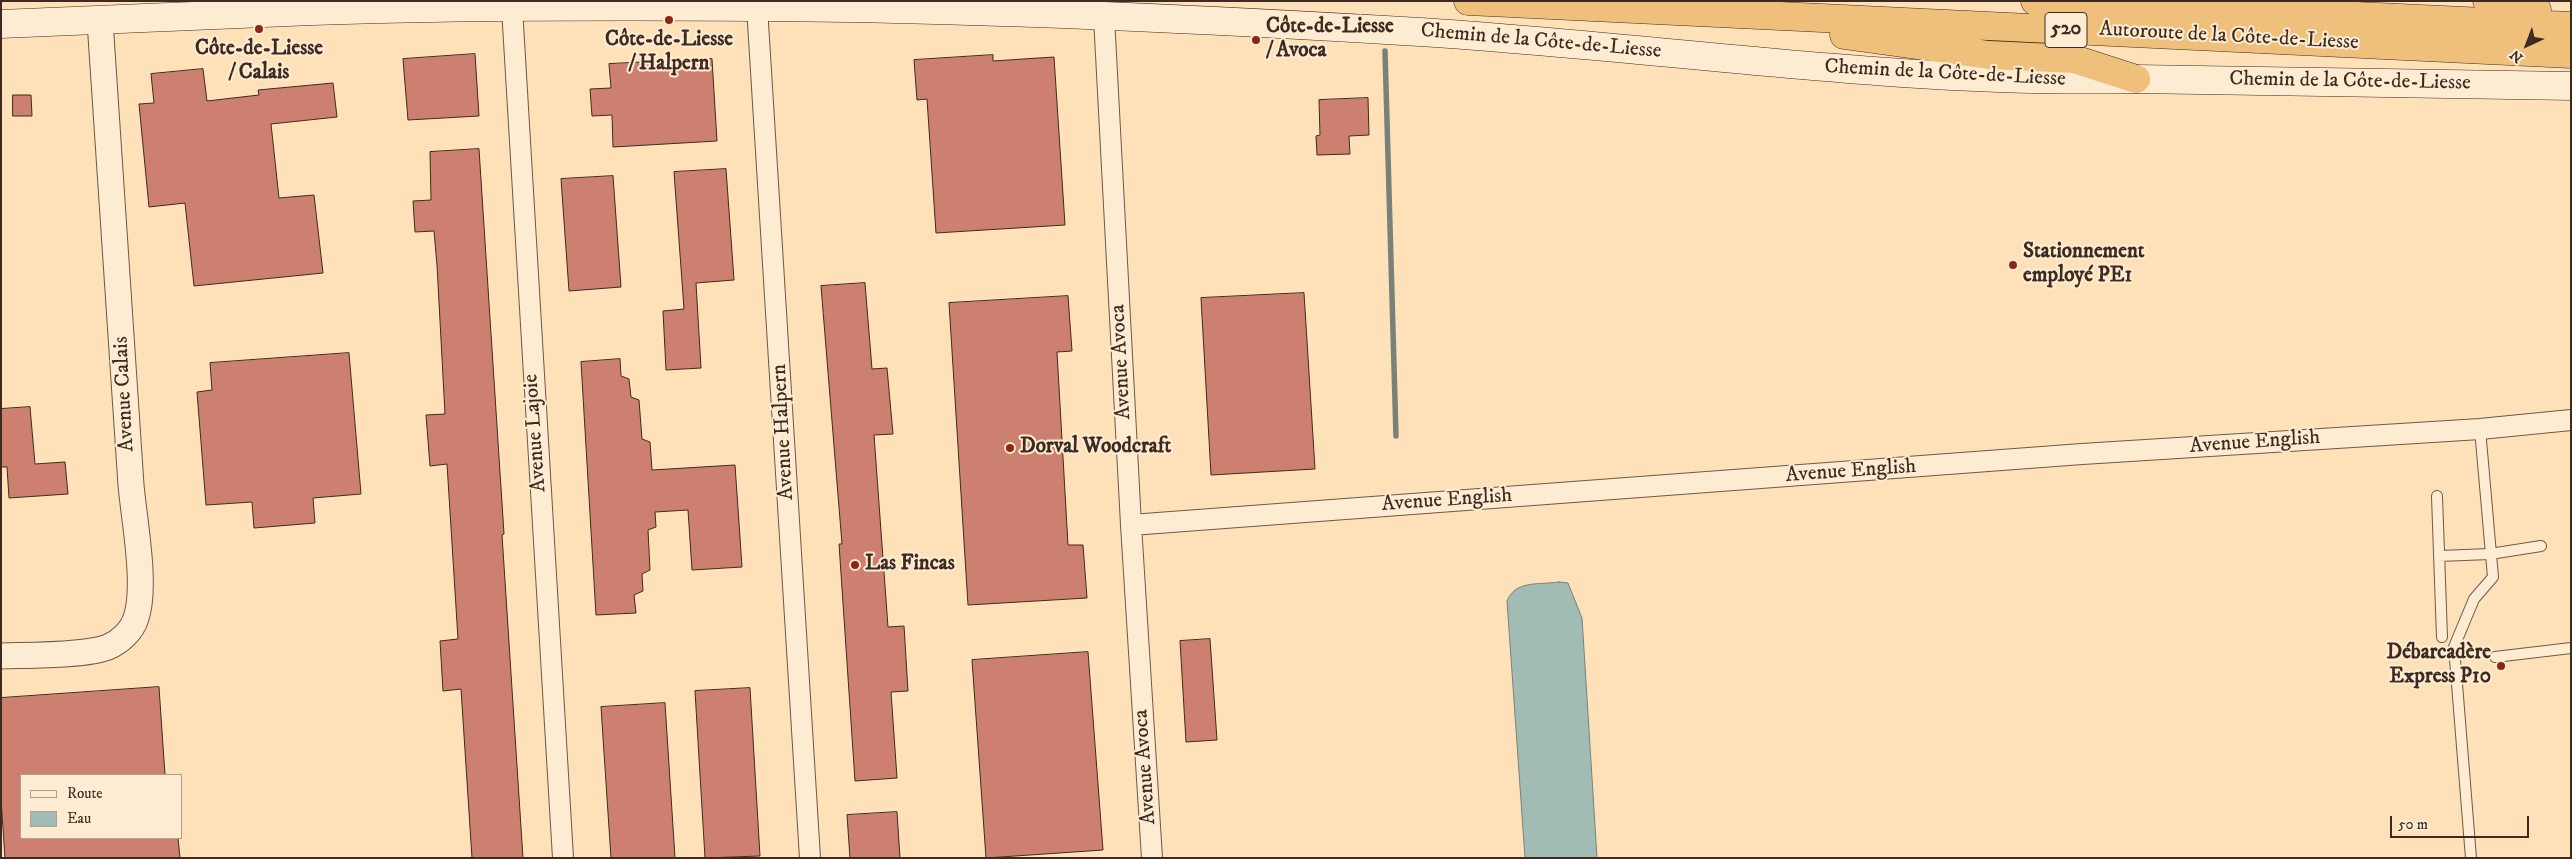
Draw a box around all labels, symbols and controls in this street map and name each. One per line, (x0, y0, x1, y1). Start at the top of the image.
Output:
road number: 520 (2045, 12, 2087, 48)
marker: Côte-de-Liesse / Halpern (663, 14, 675, 26)
place label: Côte-de-Liesse / Avoca (1266, 15, 1394, 65)
street label: Autoroute de la Côte-de-Liesse (2099, 18, 2359, 56)
street label: Chemin de la Côte-de-Liesse (1420, 19, 1662, 65)
north arrow (2502, 20, 2552, 70)
marker: Côte-de-Liesse / Calais (253, 23, 265, 35)
place label: Côte-de-Liesse / Halpern (605, 28, 733, 78)
marker: Côte-de-Liesse / Avoca (1250, 34, 1262, 46)
place label: Côte-de-Liesse / Calais (195, 37, 323, 87)
text: N (2506, 45, 2527, 66)
street label: Chemin de la Côte-de-Liesse (1824, 55, 2066, 93)
street label: Chemin de la Côte-de-Liesse (2229, 67, 2471, 97)
place label: Stationnement employé PE1 (2023, 240, 2145, 290)
marker: Stationnement employé PE1 (2007, 259, 2019, 271)
street label: Avenue Avoca (1106, 304, 1138, 420)
street label: Avenue Calais (109, 336, 141, 452)
street label: Avenue Halpern (768, 363, 800, 501)
street label: Avenue Lajoie (519, 373, 553, 493)
street label: Avenue English (2189, 426, 2321, 460)
place label: Dorval Woodcraft (1020, 435, 1171, 461)
marker: Dorval Woodcraft (1004, 442, 1016, 454)
street label: Avenue English (1785, 455, 1917, 489)
street label: Avenue English (1381, 484, 1513, 518)
place label: Las Fincas (865, 552, 955, 578)
marker: Las Fincas (849, 559, 861, 571)
place label: Débarcadère Express P10 (2387, 641, 2491, 691)
marker: Débarcadère Express P10 (2495, 660, 2507, 672)
street label: Avenue Avoca (1129, 709, 1163, 825)
legend (20, 774, 182, 839)
text: Route (67, 784, 102, 803)
scale bar (2392, 806, 2531, 838)
text: Eau (67, 809, 91, 828)
text: 50 m (2398, 815, 2428, 834)

